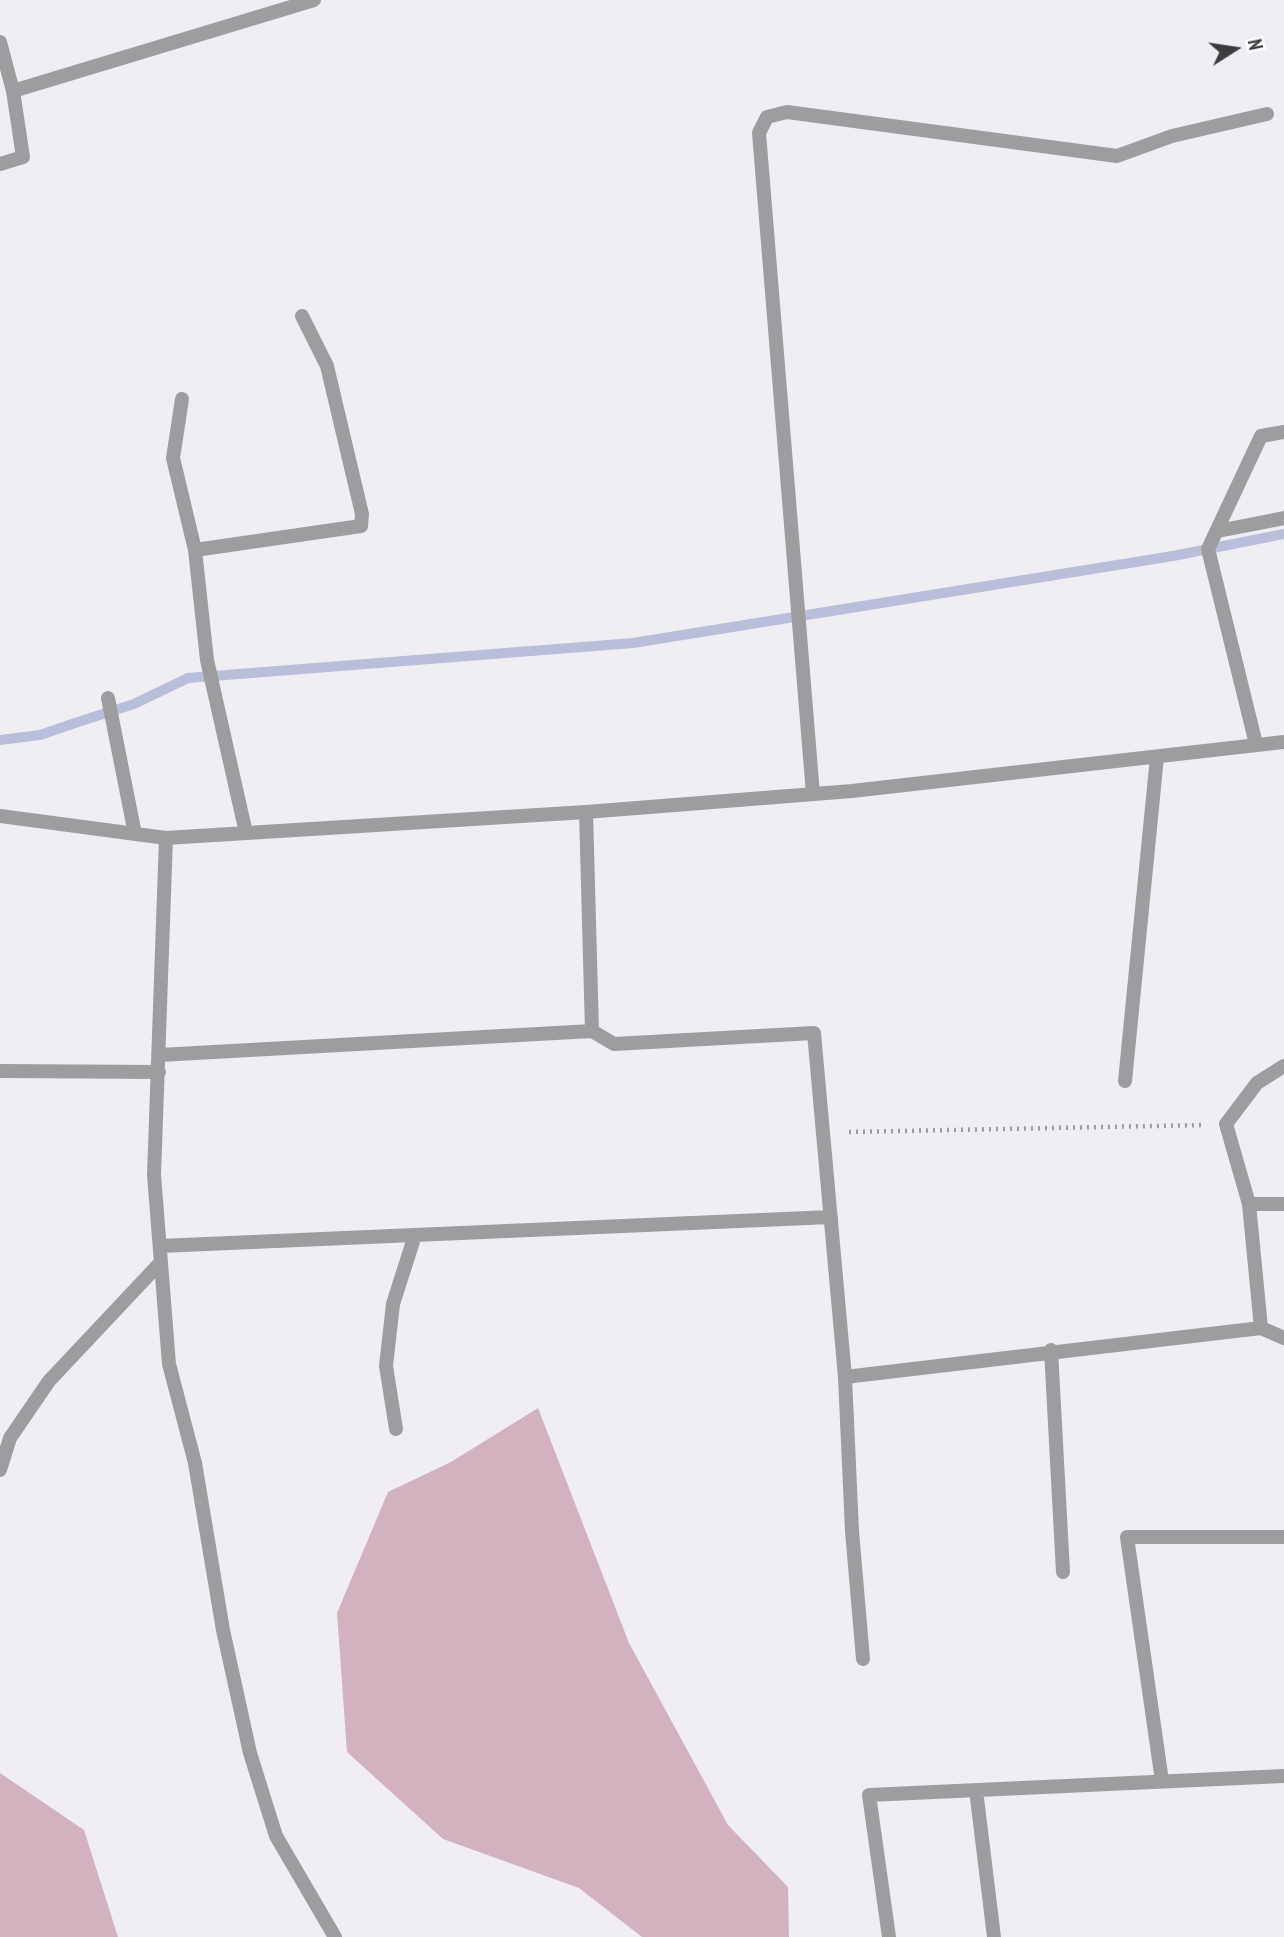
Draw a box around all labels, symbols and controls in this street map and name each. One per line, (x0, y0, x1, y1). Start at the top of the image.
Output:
north arrow (1200, 14, 1270, 84)
text: N (1243, 37, 1268, 52)

